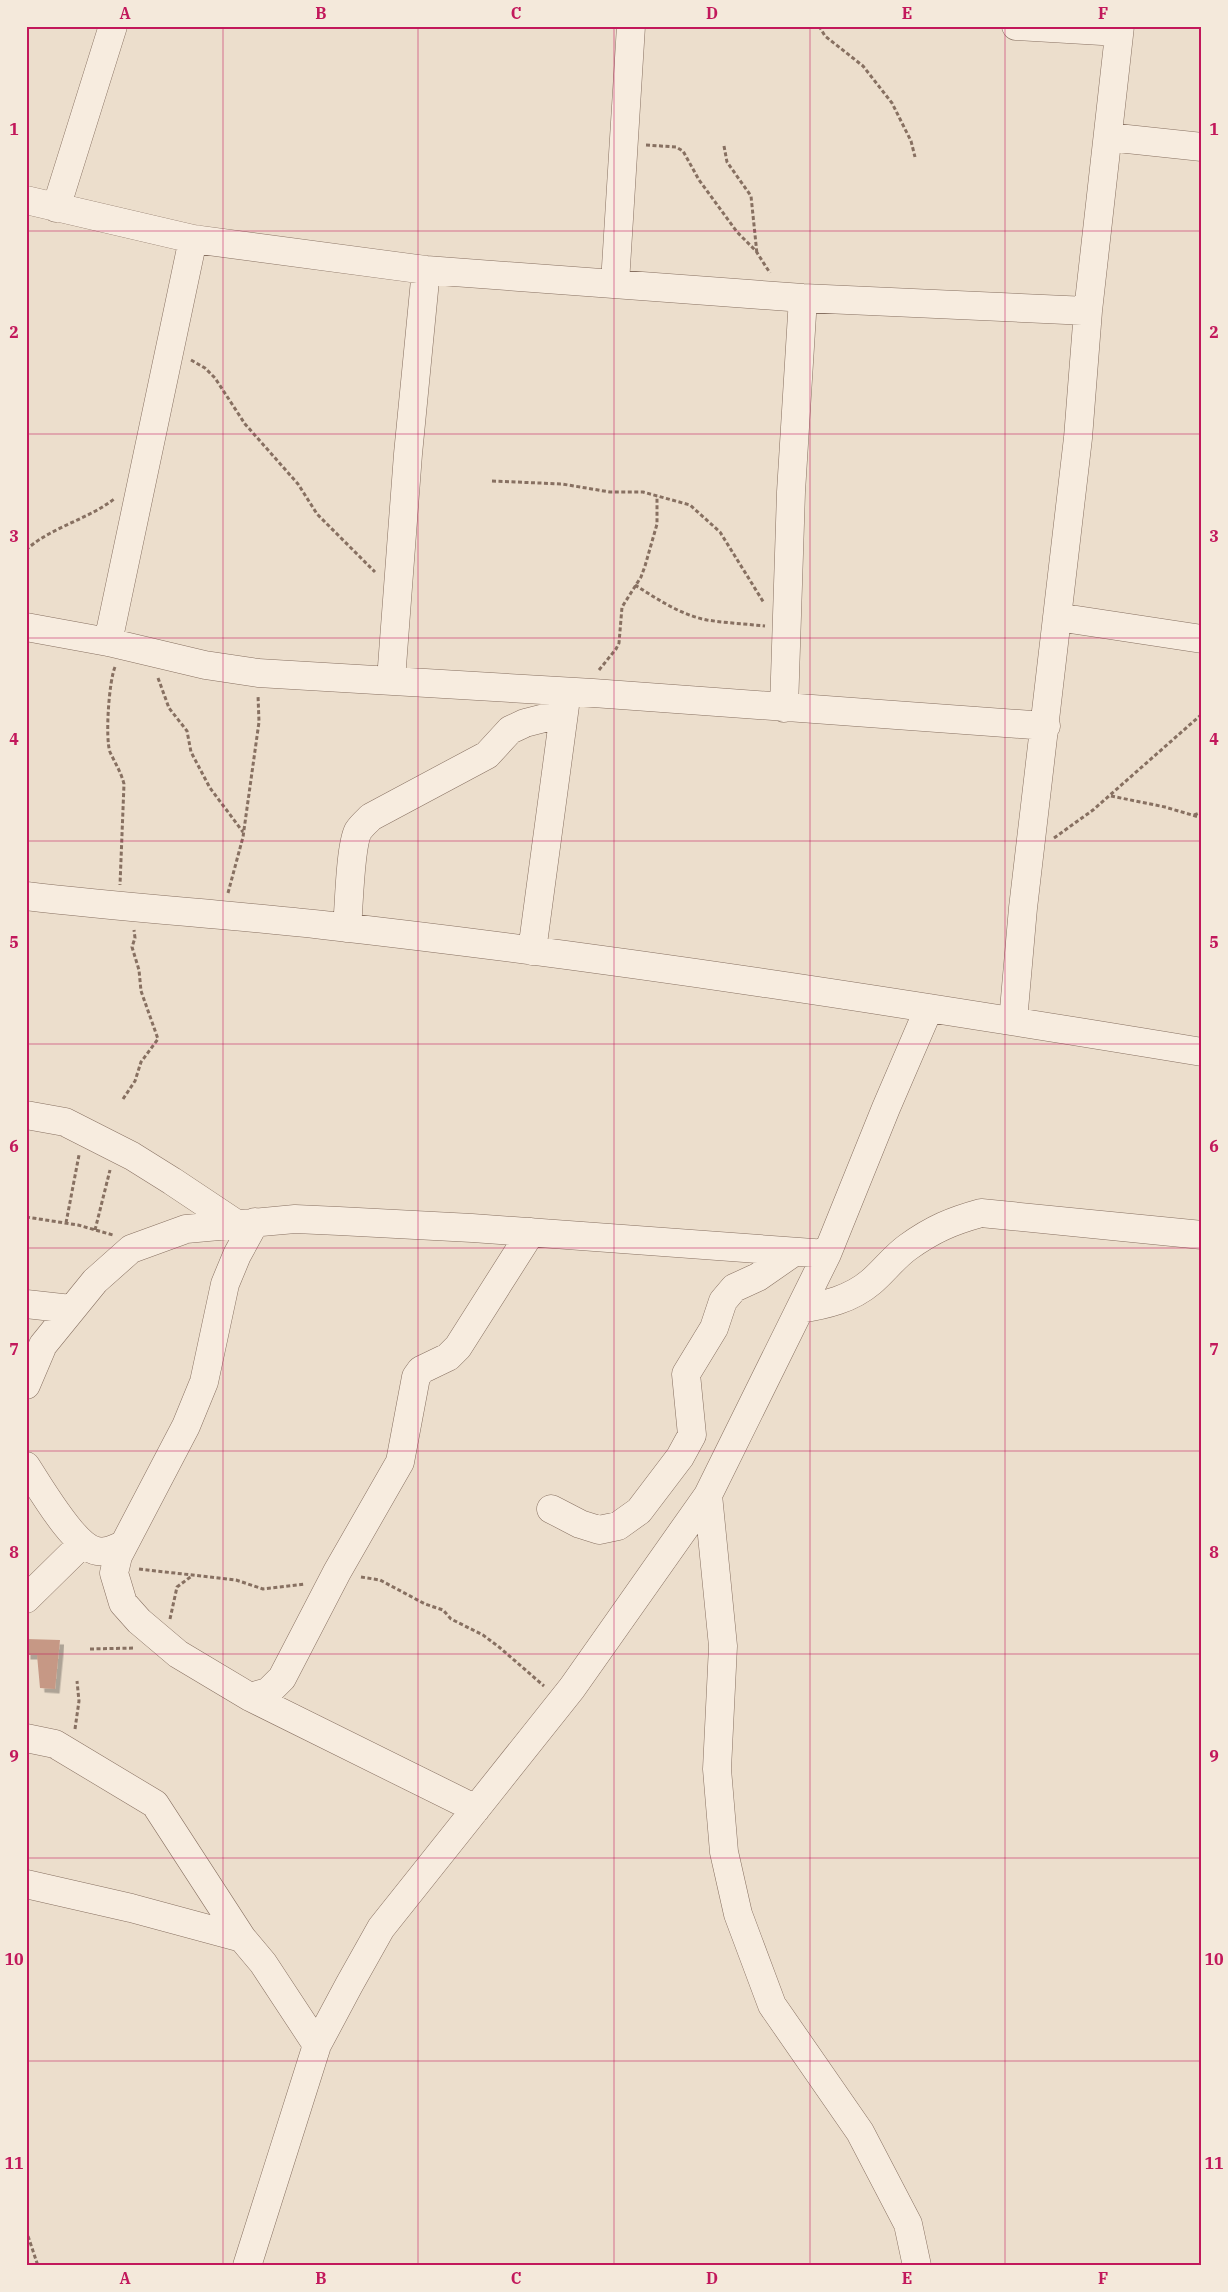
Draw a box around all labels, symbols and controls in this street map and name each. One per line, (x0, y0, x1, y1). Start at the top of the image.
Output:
text: A (119, 3, 131, 23)
text: B (315, 3, 327, 23)
text: C (511, 3, 521, 23)
text: D (706, 3, 718, 23)
text: E (902, 3, 912, 23)
text: F (1098, 3, 1108, 23)
text: 1 (9, 119, 19, 139)
text: 1 (1209, 119, 1219, 139)
text: 2 (9, 322, 19, 342)
text: 2 (1209, 322, 1219, 342)
text: 3 (9, 526, 19, 546)
text: 3 (1209, 526, 1219, 546)
text: 4 (9, 729, 19, 749)
text: 4 (1209, 729, 1219, 749)
text: 5 (9, 932, 19, 952)
text: 5 (1209, 932, 1219, 952)
text: 6 (9, 1136, 19, 1156)
text: 6 (1209, 1136, 1219, 1156)
text: 7 (9, 1339, 19, 1359)
text: 7 (1209, 1339, 1219, 1359)
text: 8 (9, 1542, 19, 1562)
text: 8 (1209, 1542, 1219, 1562)
text: 9 (9, 1746, 19, 1766)
text: 9 (1209, 1746, 1219, 1766)
text: 10 (4, 1949, 24, 1969)
text: 10 (1204, 1949, 1224, 1969)
text: 11 (4, 2153, 24, 2173)
text: 11 (1204, 2153, 1224, 2173)
text: A (119, 2268, 131, 2288)
text: B (315, 2268, 327, 2288)
text: C (511, 2268, 521, 2288)
text: D (706, 2268, 718, 2288)
text: E (902, 2268, 912, 2288)
text: F (1098, 2268, 1108, 2288)

